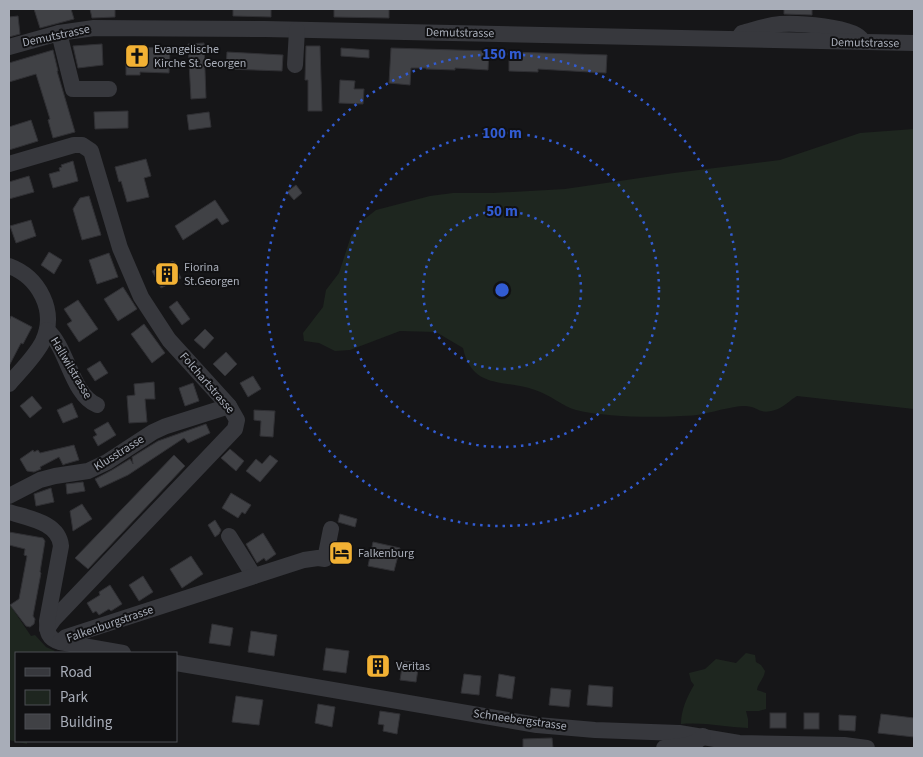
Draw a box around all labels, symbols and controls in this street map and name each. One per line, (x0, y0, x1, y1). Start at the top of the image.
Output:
street label: Demutstrasse (21, 21, 91, 51)
street label: Demutstrasse (426, 24, 494, 42)
street label: Demutstrasse (831, 34, 899, 52)
place label: Evangelische Kirche St. Georgen (154, 41, 246, 72)
church icon: Evangelische Kirche St. Georgen (124, 43, 150, 69)
text: 150 m (482, 44, 522, 65)
text: 100 m (482, 123, 522, 144)
text: 50 m (486, 201, 518, 222)
place label: Fiorina St.Georgen (184, 259, 240, 290)
building icon: Fiorina St.Georgen (154, 261, 180, 287)
centre of rings (493, 281, 511, 299)
street label: Hallwilstrasse (46, 334, 96, 402)
street label: Folchartstrasse (176, 349, 238, 417)
street label: Klusstrasse (91, 431, 147, 475)
hotel icon: Falkenburg (328, 540, 354, 566)
place label: Falkenburg (358, 545, 414, 562)
street label: Falkenburgstrasse (64, 601, 156, 647)
legend (15, 652, 178, 742)
building icon: Veritas (365, 653, 391, 679)
place label: Veritas (396, 658, 430, 675)
text: Road (60, 662, 92, 683)
text: Park (60, 687, 89, 708)
street label: Schneebergstrasse (472, 705, 568, 735)
text: Building (60, 712, 113, 733)

